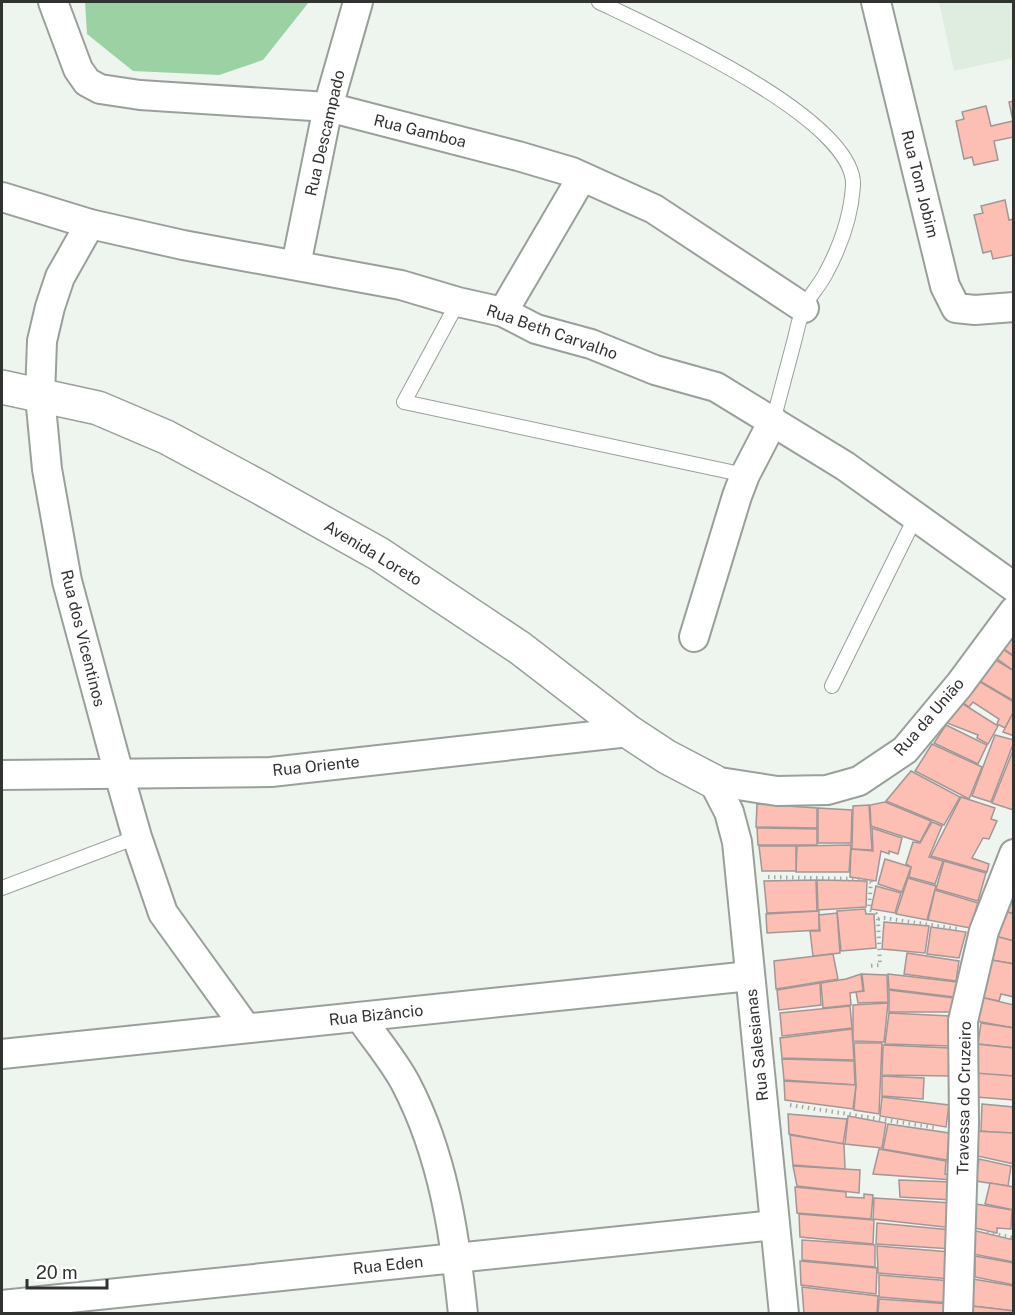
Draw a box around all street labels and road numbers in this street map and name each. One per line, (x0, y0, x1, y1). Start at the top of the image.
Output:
street label: Rua Descampado (301, 68, 349, 198)
street label: Rua Gamboa (372, 110, 468, 152)
street label: Rua Tom Jobim (897, 128, 943, 240)
street label: Rua Beth Carvalho (484, 301, 620, 363)
street label: Avenida Loreto (321, 516, 425, 590)
street label: Rua dos Vicentinos (57, 568, 109, 708)
street label: Rua da União (890, 674, 968, 760)
street label: Rua Oriente (271, 752, 361, 780)
street label: Rua Salesianas (742, 988, 772, 1102)
street label: Rua Bizâncio (328, 1001, 424, 1029)
street label: Travessa do Cruzeiro (953, 1021, 975, 1175)
street label: Rua Eden (352, 1252, 424, 1278)

